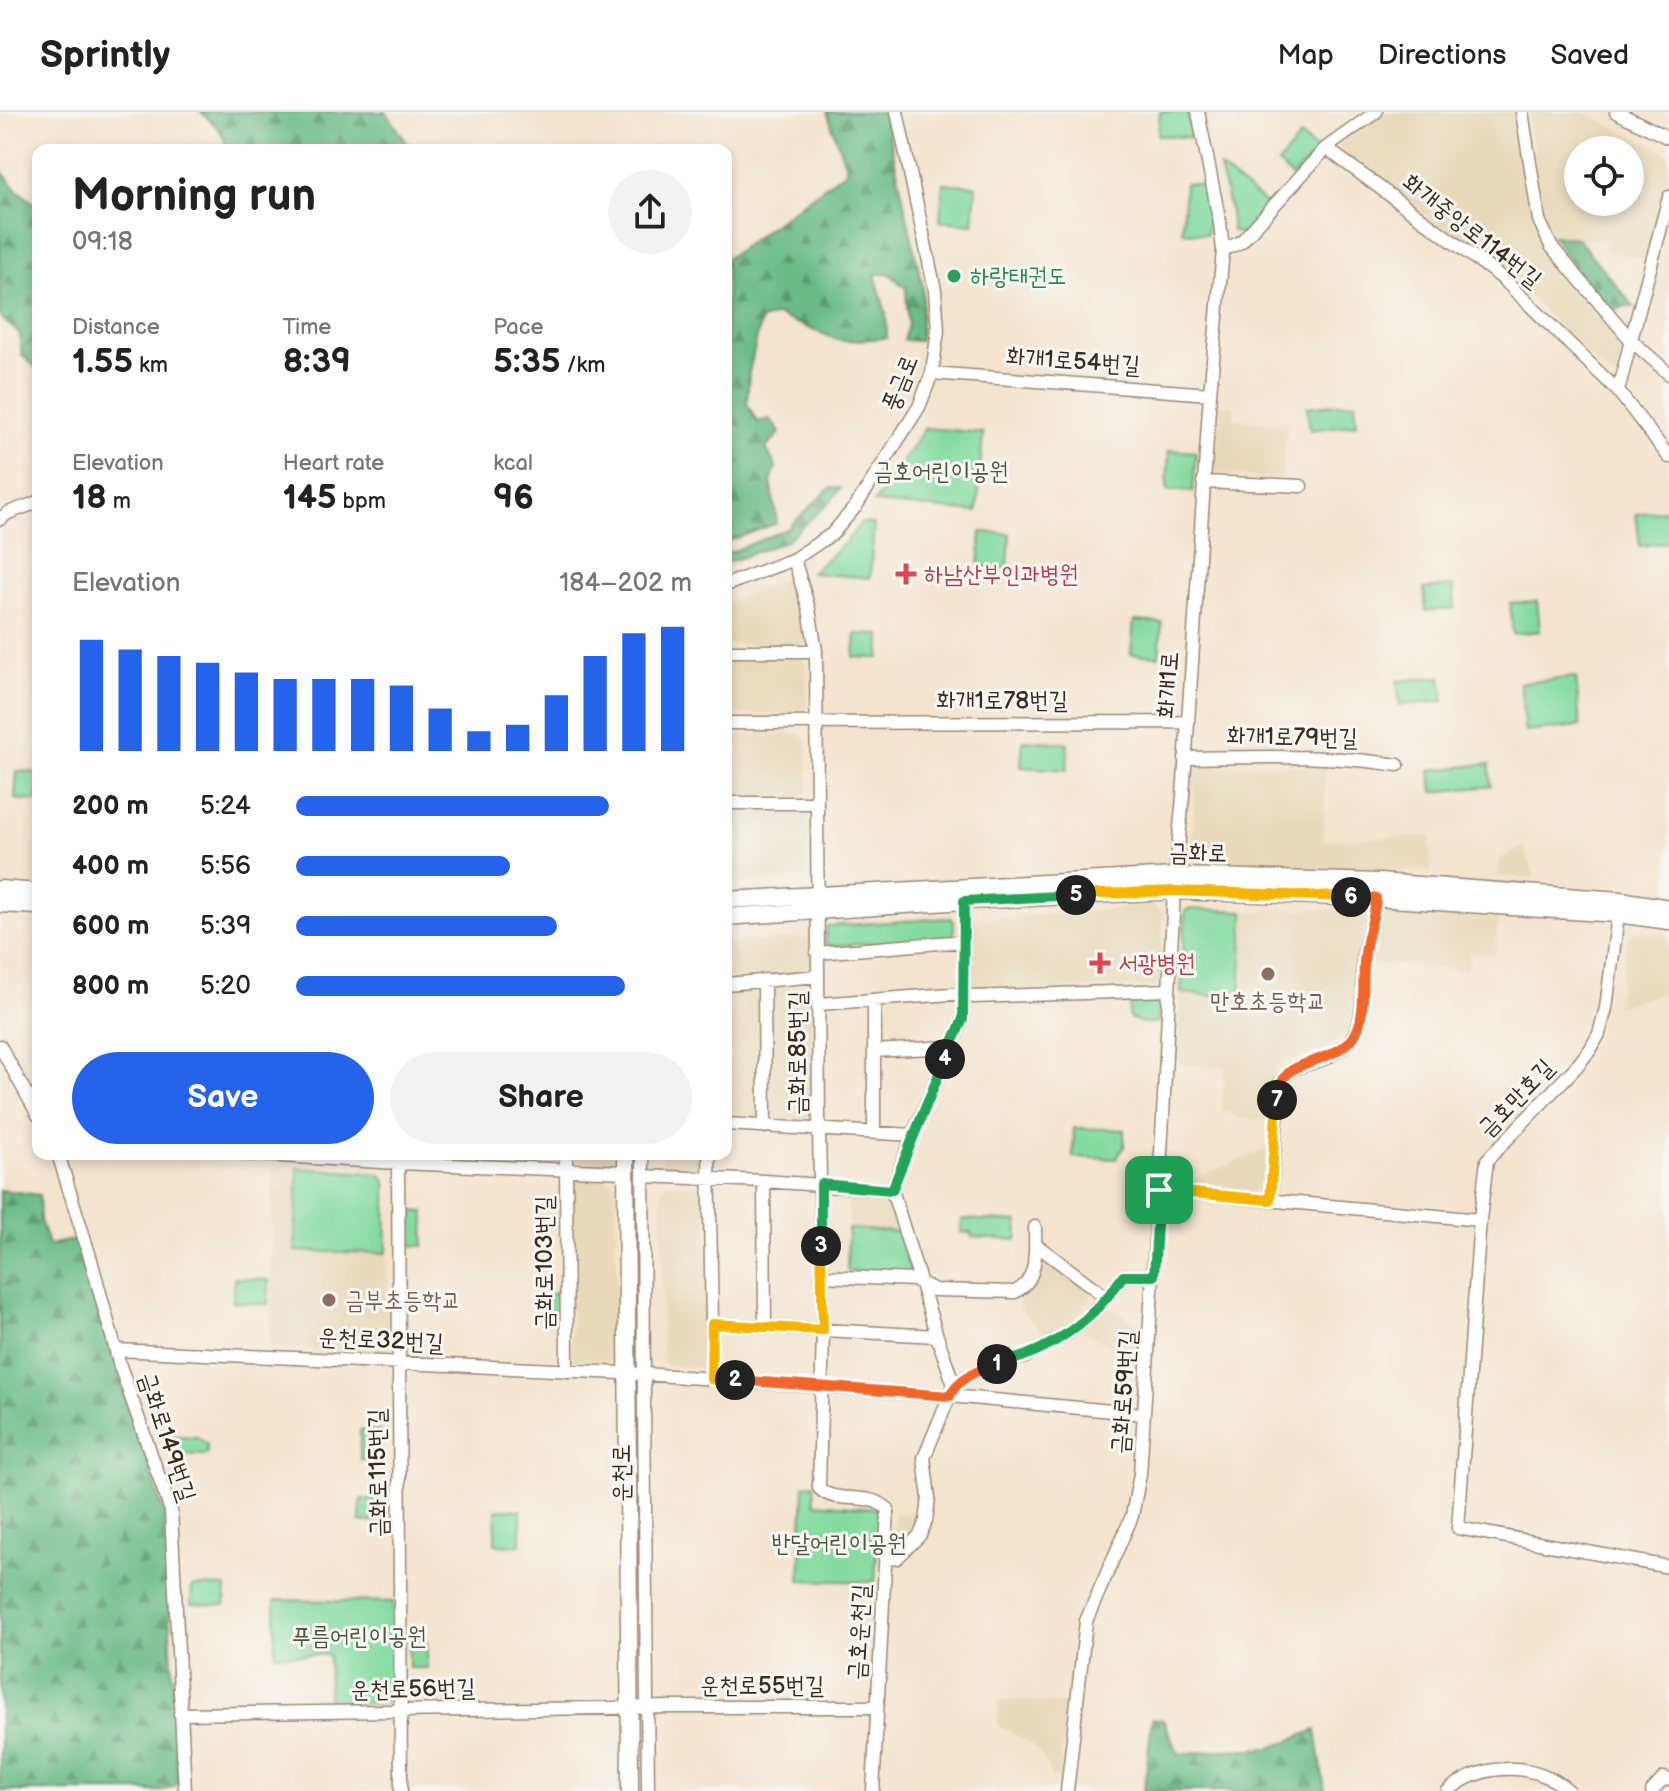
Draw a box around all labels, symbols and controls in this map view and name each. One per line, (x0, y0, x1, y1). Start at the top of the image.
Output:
text: Sprintly (40, 33, 170, 78)
text: Map (1277, 39, 1334, 72)
text: Directions (1378, 39, 1506, 72)
text: Saved (1550, 39, 1629, 72)
map controls (1564, 136, 1644, 216)
button: locate (1564, 136, 1644, 216)
street label: 화개중앙로114번길 (1397, 168, 1547, 294)
text: Morning run (72, 170, 316, 223)
button: share (608, 170, 692, 254)
text: 09:18 (72, 227, 133, 258)
place label: 하랑태권도 (970, 262, 1067, 291)
marker: 하랑태권도 (945, 267, 963, 285)
text: Distance (72, 314, 160, 341)
text: Time (283, 314, 331, 341)
text: Pace (493, 314, 544, 341)
text: 1.55 (72, 341, 133, 382)
text: 8:39 (283, 341, 351, 382)
text: 5:35 (493, 341, 561, 382)
street label: 화개1로54번길 (1005, 342, 1141, 380)
street label: 풍금로 (876, 351, 924, 415)
text: km (133, 352, 168, 379)
text: /km (561, 352, 605, 379)
text: Elevation (72, 450, 164, 477)
text: Heart rate (283, 450, 384, 477)
text: kcal (493, 450, 533, 477)
park label: 금호어린이공원 (873, 457, 1009, 486)
text: 18 (72, 477, 107, 518)
text: 145 (283, 477, 337, 518)
text: 96 (493, 477, 534, 518)
text: m (107, 488, 131, 515)
text: bpm (337, 488, 386, 515)
place label: 하남산부인과병원 (924, 560, 1079, 589)
marker: 하남산부인과병원 (895, 563, 917, 585)
text: Elevation (72, 568, 180, 599)
text: 184–202 m (559, 568, 692, 599)
street label: 화개1로 (1151, 650, 1185, 720)
street label: 화개1로78번길 (936, 686, 1068, 715)
street label: 화개1로79번길 (1226, 721, 1358, 753)
text: 200 m (72, 791, 149, 822)
text: 5:24 (200, 791, 251, 822)
street label: 금화로 (1169, 838, 1227, 868)
text: 400 m (72, 851, 149, 882)
text: 5:56 (200, 851, 251, 882)
pin: 5 (1056, 875, 1096, 915)
pin: 6 (1331, 877, 1371, 917)
text: 5 (1070, 881, 1082, 908)
text: 6 (1344, 883, 1358, 910)
text: 600 m (72, 911, 149, 942)
text: 5:39 (200, 911, 251, 942)
place label: 서광병원 (1118, 949, 1195, 978)
marker: 서광병원 (1089, 952, 1111, 974)
marker: 만호초등학교 (1259, 965, 1277, 983)
text: 800 m (72, 971, 149, 1002)
text: 5:20 (200, 971, 251, 1002)
place label: 만호초등학교 (1210, 987, 1326, 1016)
street label: 금화로85번길 (783, 991, 812, 1115)
pin: 4 (925, 1039, 965, 1079)
text: 4 (939, 1045, 951, 1072)
button: Save (72, 1052, 374, 1144)
button: Share (390, 1052, 692, 1144)
street label: 금호만호길 (1472, 1053, 1560, 1143)
pin: 7 (1257, 1080, 1297, 1120)
text: 7 (1271, 1086, 1283, 1113)
pin (1125, 1156, 1193, 1224)
icon: arrive (1137, 1168, 1181, 1212)
street label: 금화로103번길 (530, 1196, 559, 1330)
pin: 3 (801, 1226, 841, 1266)
text: 3 (815, 1232, 827, 1259)
place label: 금부초등학교 (345, 1286, 461, 1315)
marker: 금부초등학교 (320, 1291, 338, 1309)
street label: 운천로32번길 (318, 1322, 444, 1358)
street label: 금화로59번길 (1105, 1329, 1143, 1455)
pin: 1 (977, 1344, 1017, 1384)
text: 1 (992, 1350, 1002, 1377)
pin: 2 (715, 1360, 755, 1400)
text: 2 (728, 1366, 742, 1393)
street label: 금화로149번길 (132, 1369, 202, 1505)
street label: 금화로115번길 (362, 1408, 394, 1538)
street label: 운천로 (607, 1444, 636, 1502)
park label: 반달어린이공원 (771, 1529, 907, 1558)
street label: 금호운천길 (842, 1583, 876, 1681)
park label: 푸름어린이공원 (291, 1622, 427, 1651)
street label: 운천로55번길 (700, 1671, 824, 1700)
street label: 운천로56번길 (350, 1673, 476, 1705)

